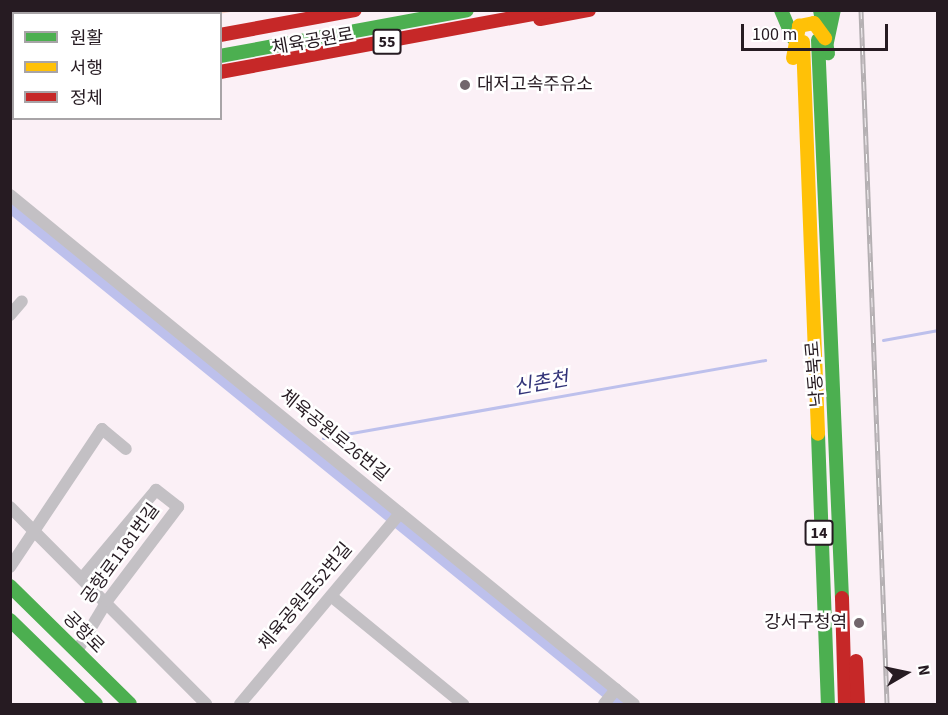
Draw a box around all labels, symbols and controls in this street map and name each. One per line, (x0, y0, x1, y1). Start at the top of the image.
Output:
legend (12, 12, 222, 120)
scale bar (744, 12, 891, 50)
text: 100 m (752, 22, 797, 47)
street label: 체육공원로 (270, 24, 356, 60)
text: 원활 (70, 26, 103, 51)
road number: 55 (372, 29, 402, 55)
text: 서행 (70, 56, 103, 81)
place label: 대저고속주유소 (477, 74, 593, 96)
marker: 대저고속주유소 (458, 78, 472, 92)
text: 정체 (70, 86, 103, 111)
street label: 낙동북로 (802, 340, 830, 408)
water label: 신촌천 (512, 367, 570, 401)
street label: 체육공원로26번길 (275, 386, 393, 486)
street label: 공항로1181번길 (77, 500, 165, 608)
road number: 14 (804, 520, 834, 546)
street label: 체육공원로52번길 (255, 539, 357, 655)
street label: 공항로 (58, 608, 108, 658)
place label: 강서구청역 (764, 612, 847, 634)
marker: 강서구청역 (852, 616, 866, 630)
north arrow (876, 643, 936, 703)
text: N (912, 663, 935, 677)

